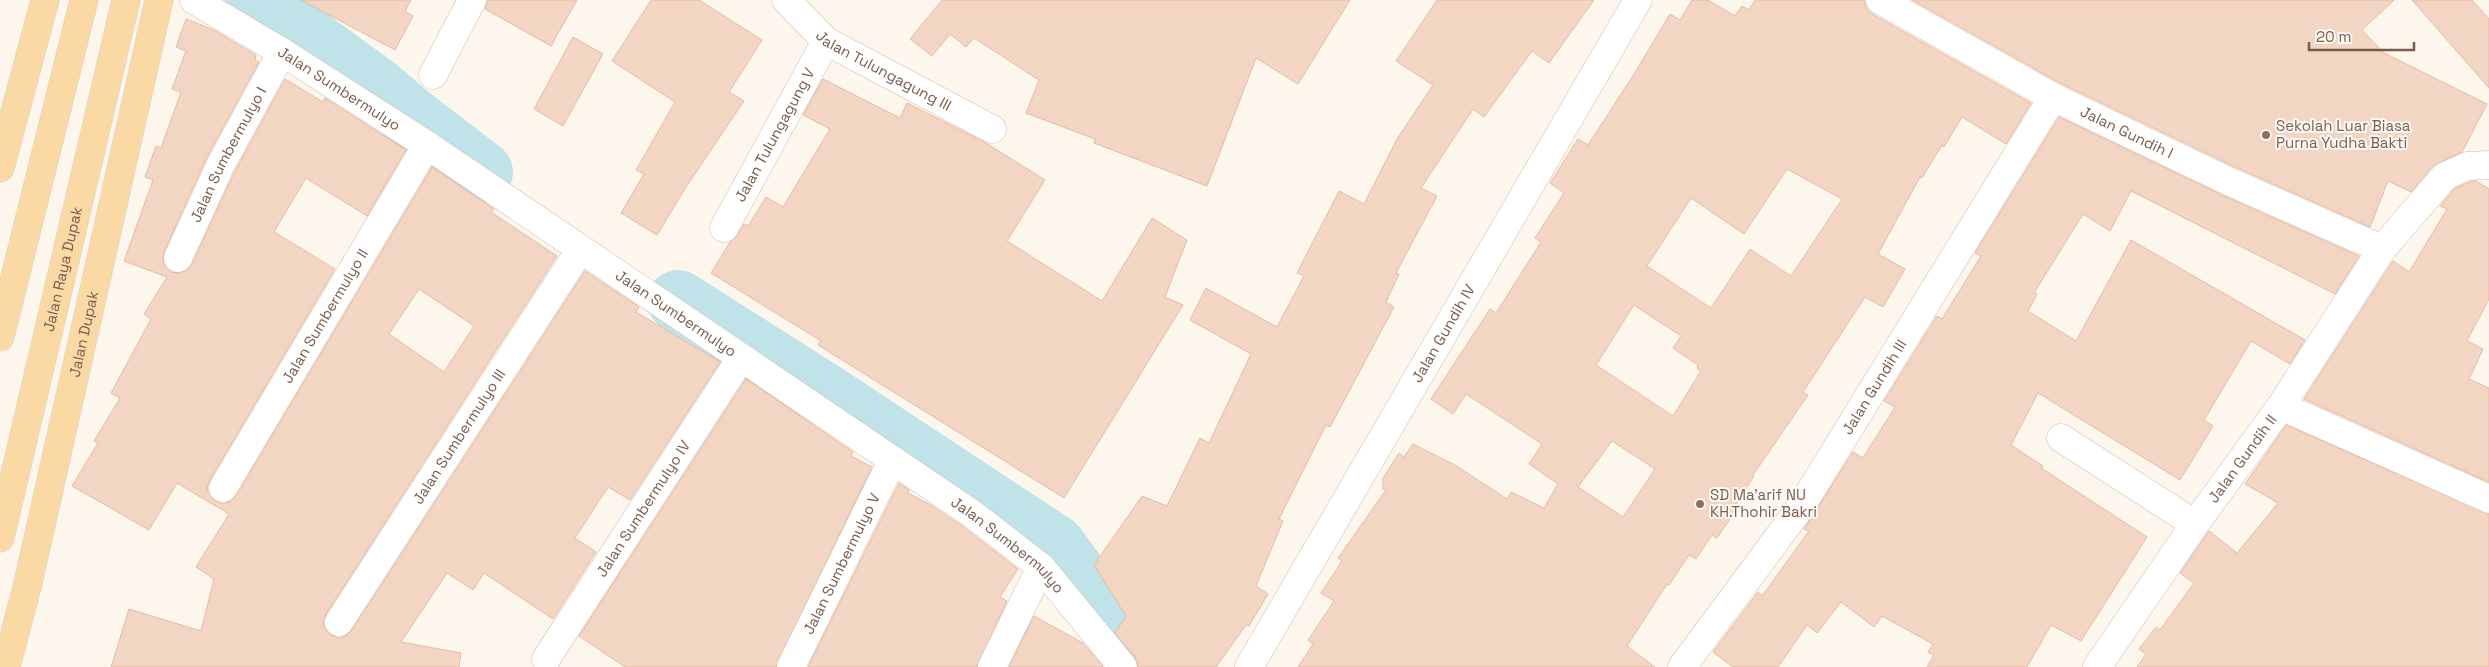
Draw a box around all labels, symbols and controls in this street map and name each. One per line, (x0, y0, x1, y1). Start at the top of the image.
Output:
scale bar (2309, 20, 2414, 52)
street label: Jalan Tulungagung III (812, 26, 955, 115)
text: 20 m (2316, 27, 2351, 46)
street label: Jalan Sumbermulyo (274, 42, 404, 135)
street label: Jalan Tulungagung V (730, 64, 819, 205)
street label: Jalan Sumbermulyo I (186, 83, 270, 225)
street label: Jalan Gundih I (2077, 101, 2176, 162)
place label: Sekolah Luar Biasa Purna Yudha Bakti (2276, 116, 2411, 152)
marker: Sekolah Luar Biasa Purna Yudha Bakti (2260, 129, 2272, 141)
street label: Jalan Raya Dupak (39, 205, 86, 333)
street label: Jalan Sumbermulyo II (277, 245, 372, 387)
street label: Jalan Sumbermulyo (612, 265, 740, 361)
street label: Jalan Gundih IV (1407, 281, 1479, 386)
street label: Jalan Dupak (65, 289, 102, 379)
street label: Jalan Gundih III (1838, 336, 1910, 438)
street label: Jalan Sumbermulyo III (408, 365, 509, 507)
street label: Jalan Gundih II (2204, 411, 2281, 506)
street label: Jalan Sumbermulyo IV (592, 437, 694, 580)
place label: SD Ma'arif NU KH.Thohir Bakri (1710, 485, 1817, 521)
street label: Jalan Sumbermulyo V (798, 490, 884, 637)
street label: Jalan Sumbermulyo (947, 492, 1069, 597)
marker: SD Ma'arif NU KH.Thohir Bakri (1694, 498, 1706, 510)

